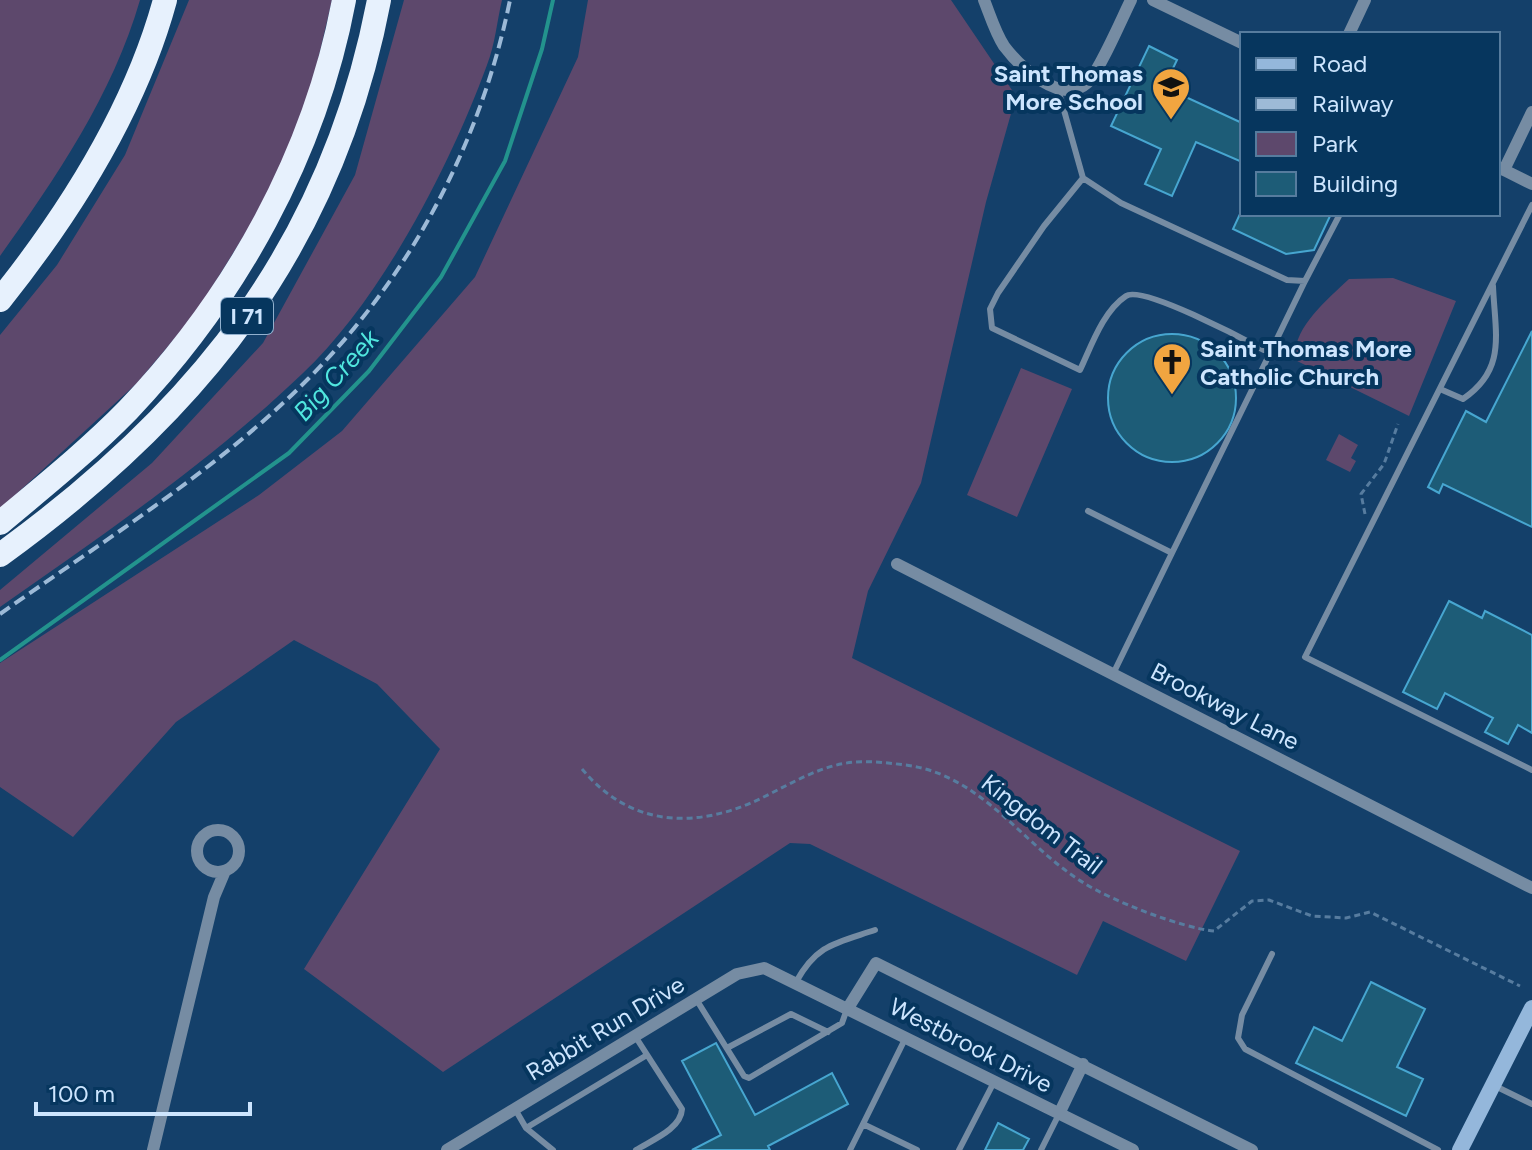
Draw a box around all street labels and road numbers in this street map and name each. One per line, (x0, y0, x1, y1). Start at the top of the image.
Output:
road number: I 71 (221, 298, 273, 334)
street label: Brookway Lane (1146, 656, 1304, 756)
street label: Kingdom Trail (976, 768, 1108, 880)
street label: Rabbit Run Drive (521, 969, 689, 1087)
street label: Westbrook Drive (885, 992, 1057, 1098)

